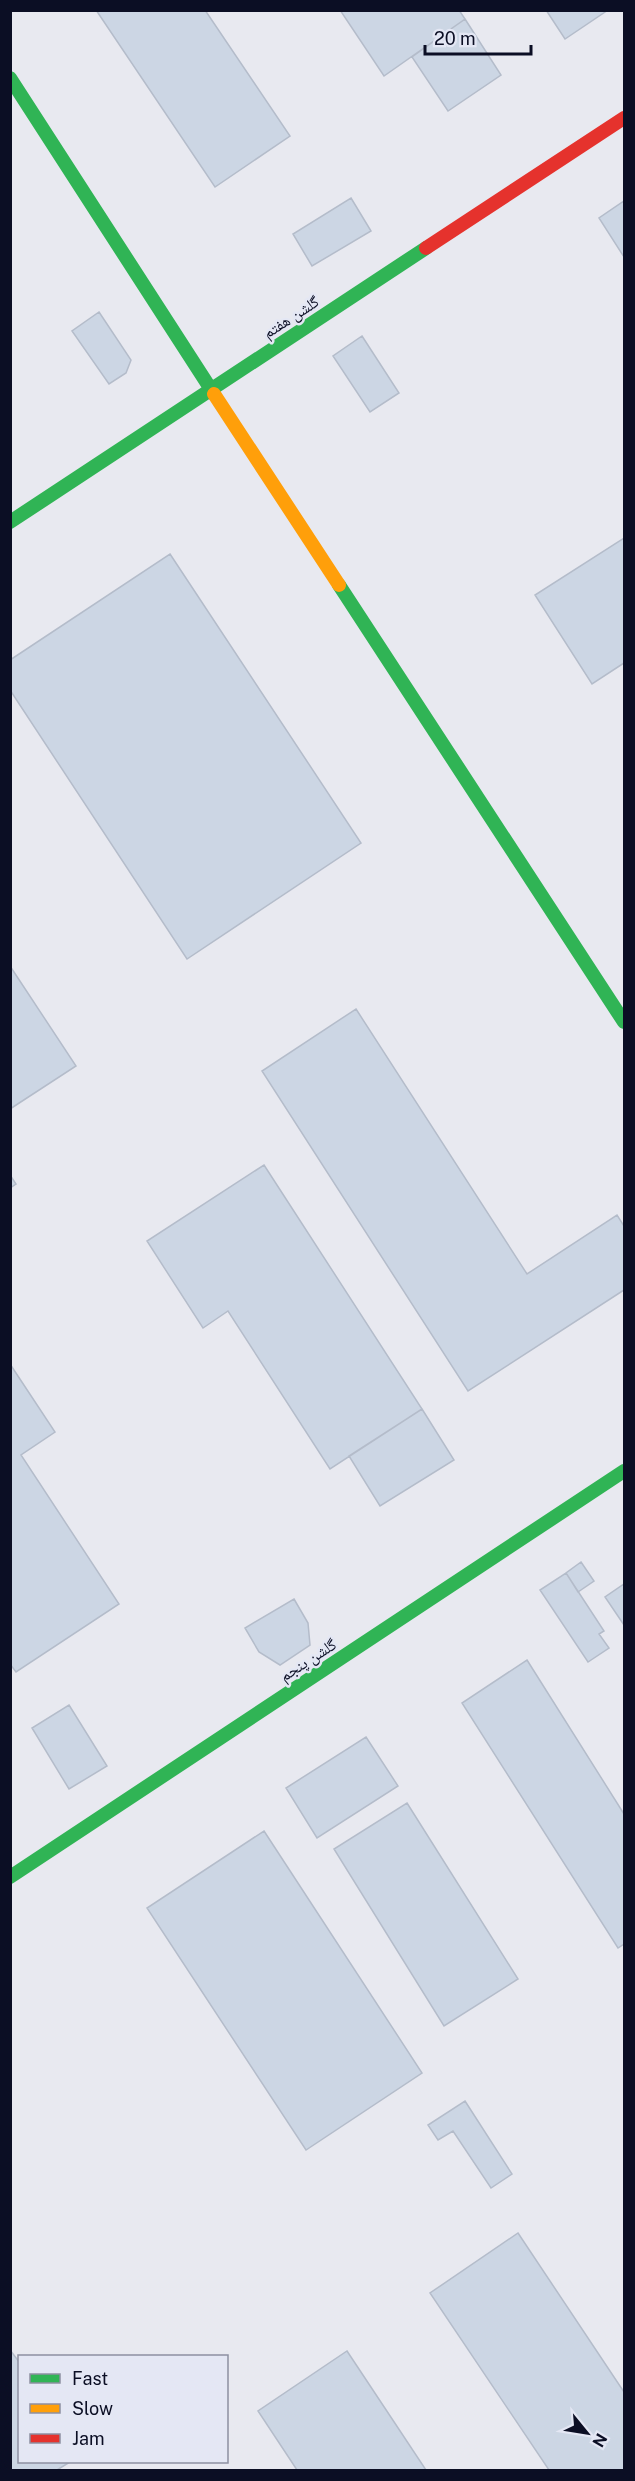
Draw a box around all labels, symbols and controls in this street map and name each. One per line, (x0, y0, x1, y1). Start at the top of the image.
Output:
scale bar (425, 18, 532, 56)
text: 20 m (434, 28, 476, 49)
street label: گلشن هفتم (259, 292, 323, 343)
street label: گلشن پنجم (276, 1634, 341, 1686)
legend (18, 2355, 228, 2463)
text: Fast (72, 2368, 108, 2389)
text: Slow (72, 2398, 113, 2419)
north arrow (557, 2403, 617, 2463)
text: Jam (72, 2428, 105, 2449)
text: N (588, 2430, 611, 2450)

